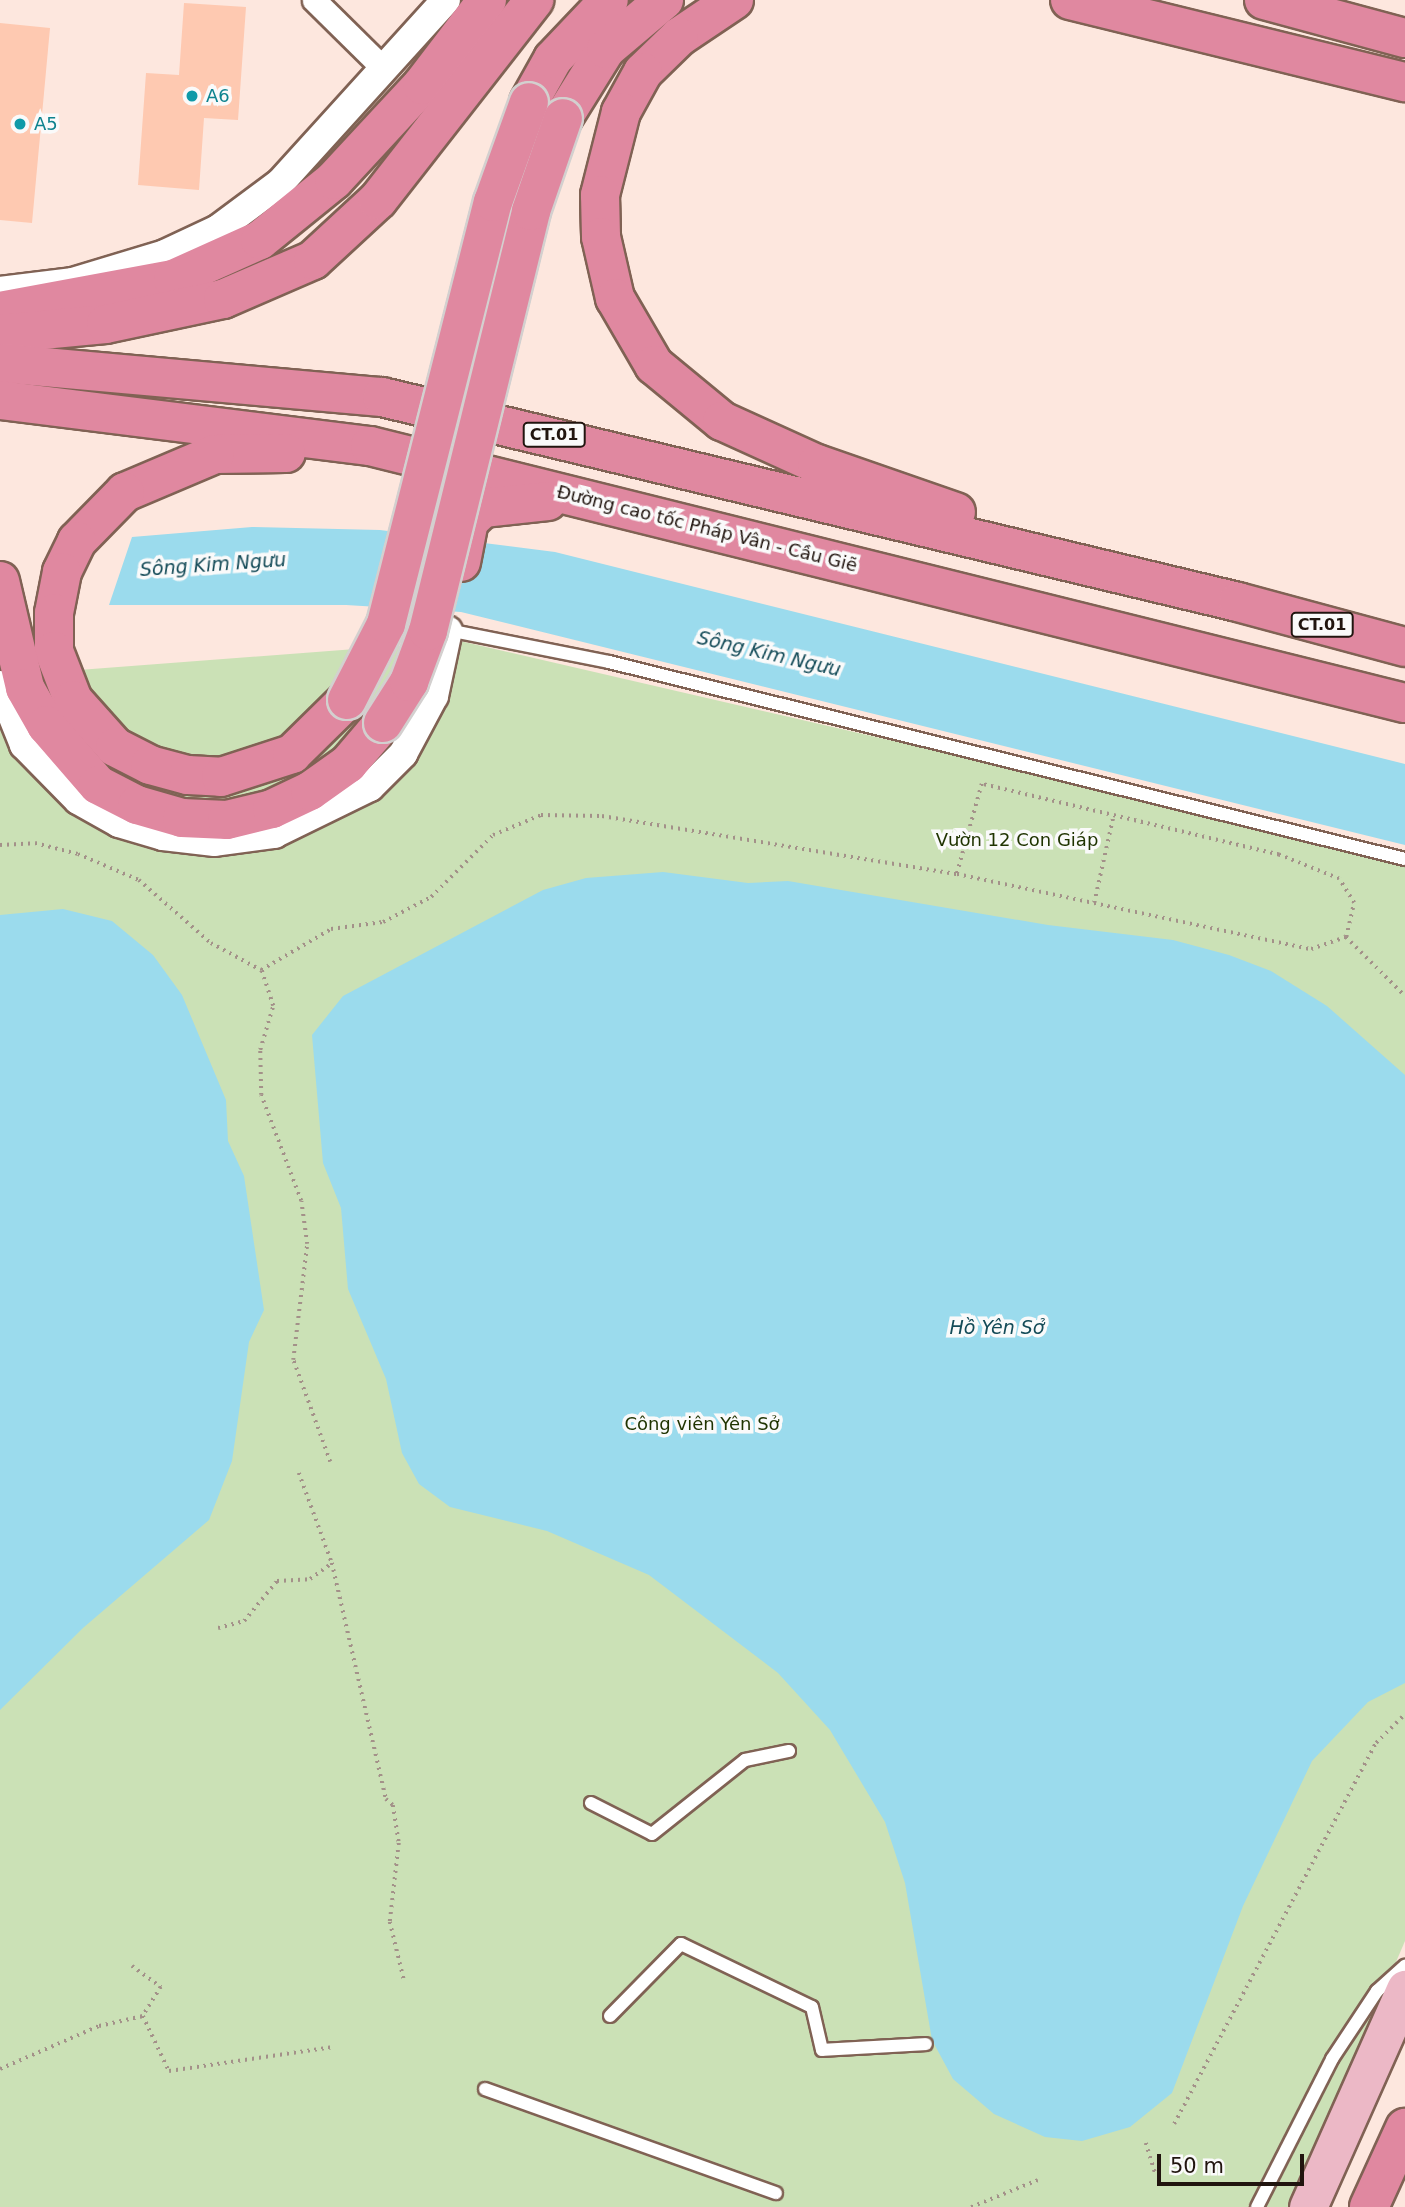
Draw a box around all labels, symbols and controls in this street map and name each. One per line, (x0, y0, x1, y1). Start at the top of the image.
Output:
place label: A6 (206, 85, 230, 107)
marker: A6 (184, 88, 200, 104)
place label: A5 (34, 113, 58, 135)
marker: A5 (12, 116, 28, 132)
road number: CT.01 (522, 422, 586, 448)
street label: Đường cao tốc Pháp Vân - Cầu Giẽ (555, 481, 859, 577)
water label: Sông Kim Ngưu (139, 549, 287, 581)
road number: CT.01 (1290, 612, 1354, 638)
water label: Sông Kim Ngưu (695, 626, 843, 682)
park label: Vườn 12 Con Giáp (936, 829, 1098, 851)
water label: Hồ Yên Sở (950, 1317, 1044, 1339)
park label: Công viên Yên Sở (624, 1413, 780, 1435)
scale bar (1160, 2140, 1307, 2184)
text: 50 m (1170, 2154, 1224, 2178)

